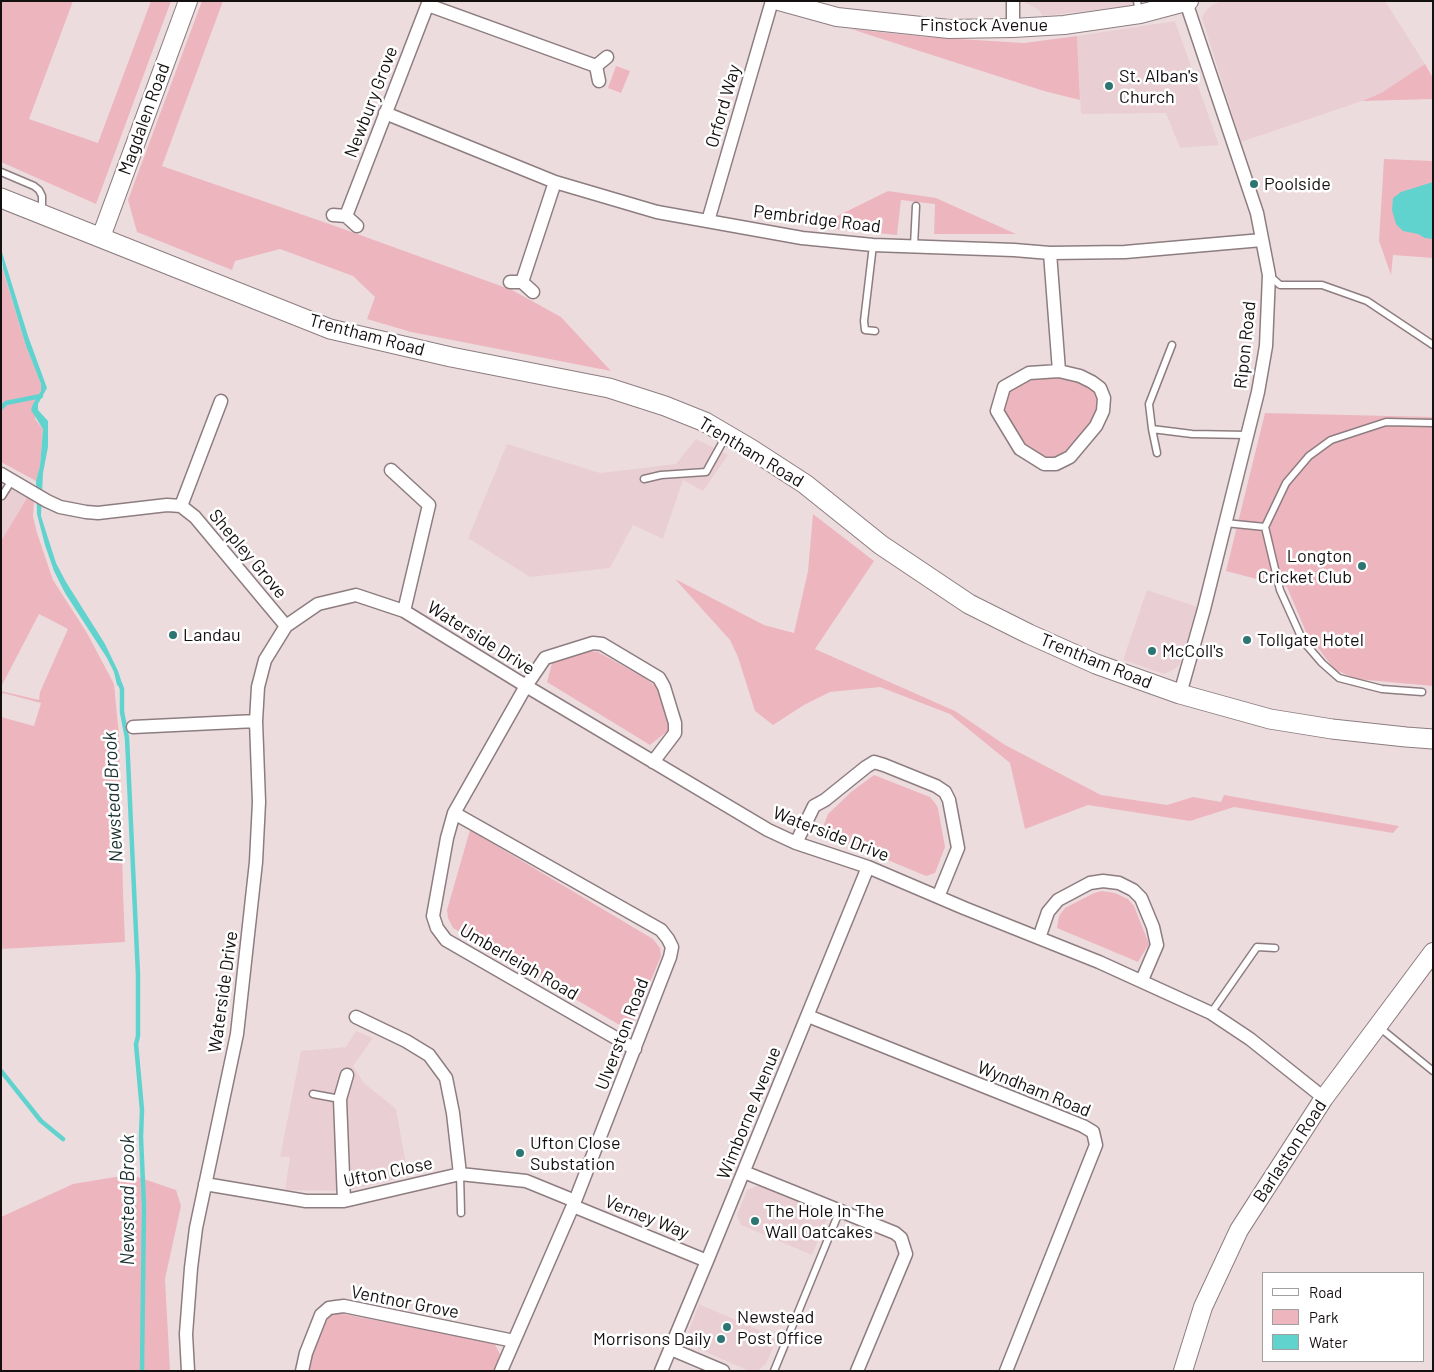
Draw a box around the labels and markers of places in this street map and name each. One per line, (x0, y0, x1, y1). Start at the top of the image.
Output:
place label: St. Alban's Church (1119, 65, 1199, 108)
marker: St. Alban's Church (1103, 80, 1115, 92)
place label: Poolside (1264, 173, 1331, 195)
marker: Poolside (1248, 178, 1260, 190)
place label: Longton Cricket Club (1258, 545, 1352, 588)
marker: Longton Cricket Club (1356, 560, 1368, 572)
place label: Landau (183, 624, 241, 646)
marker: Landau (167, 629, 179, 641)
place label: Tollgate Hotel (1257, 629, 1364, 651)
marker: Tollgate Hotel (1241, 634, 1253, 646)
place label: McColl's (1162, 640, 1224, 662)
marker: McColl's (1146, 645, 1158, 657)
place label: Ufton Close Substation (530, 1132, 621, 1174)
marker: Ufton Close Substation (514, 1147, 526, 1159)
place label: The Hole In The Wall Oatcakes (765, 1200, 884, 1242)
marker: The Hole In The Wall Oatcakes (749, 1215, 761, 1227)
place label: Newstead Post Office (737, 1306, 823, 1348)
marker: Newstead Post Office (721, 1321, 733, 1333)
place label: Morrisons Daily (593, 1328, 711, 1350)
marker: Morrisons Daily (715, 1333, 727, 1345)

